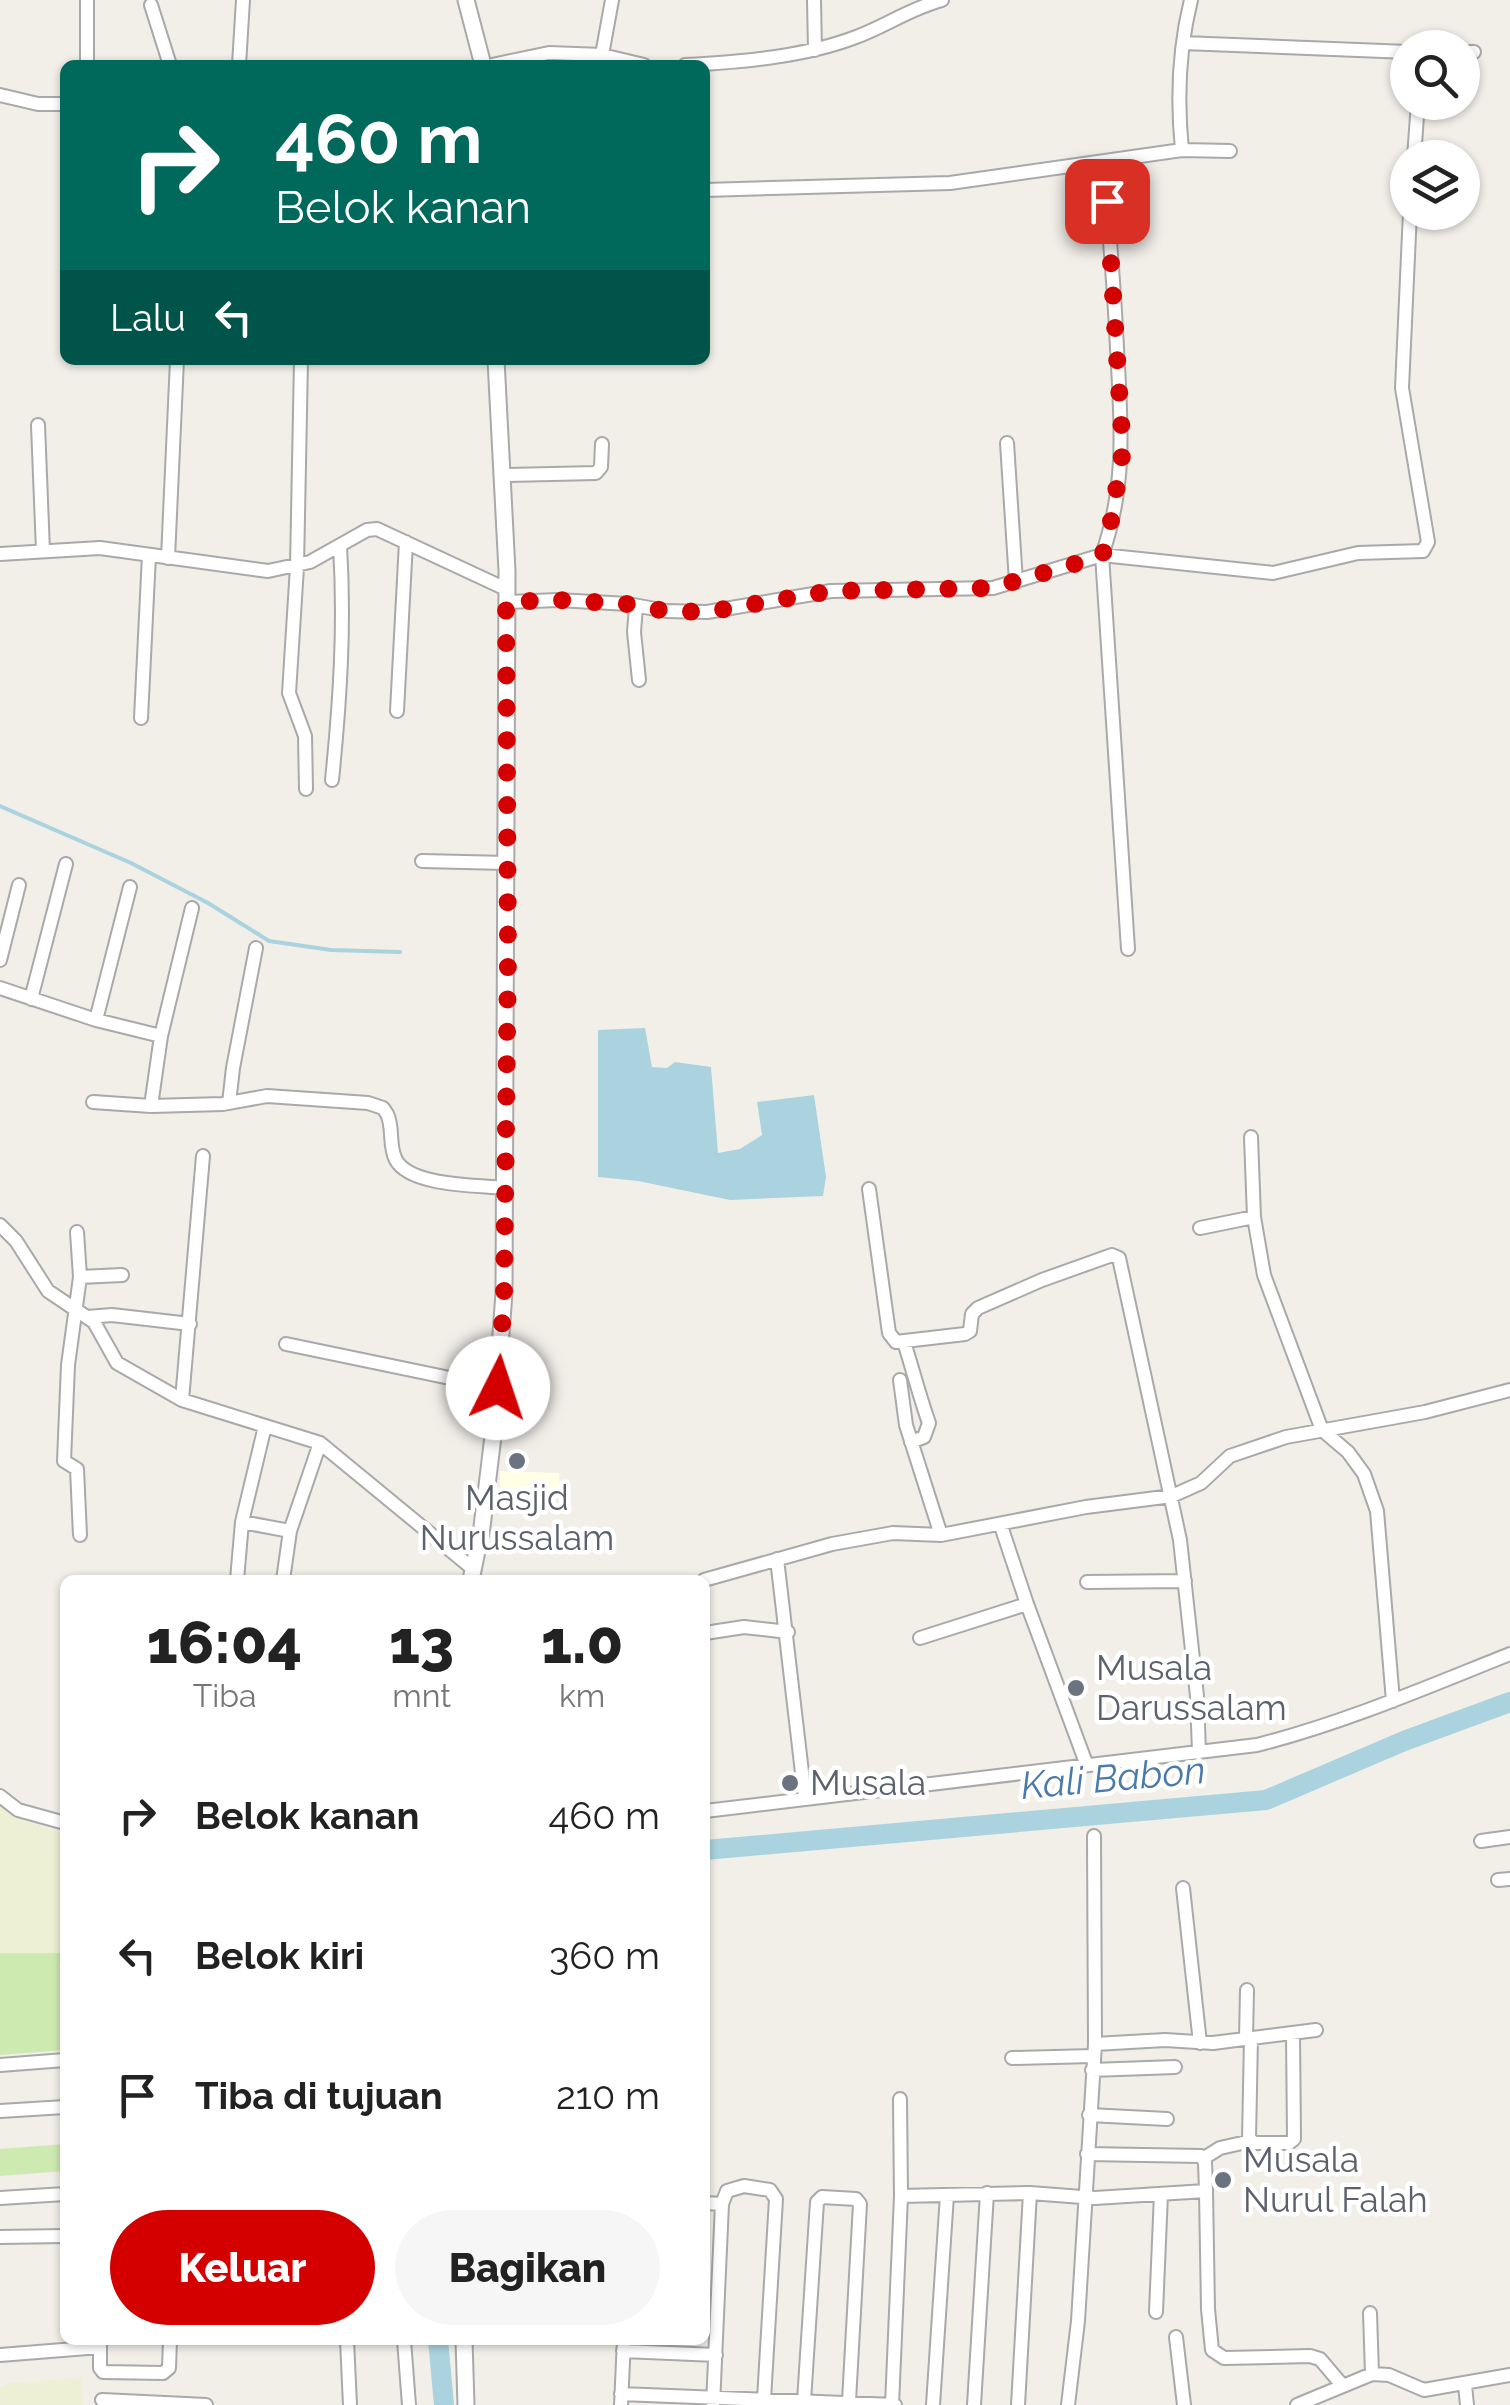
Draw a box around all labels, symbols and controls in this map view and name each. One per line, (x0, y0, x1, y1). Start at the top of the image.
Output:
map controls (1390, 30, 1480, 230)
button: search (1390, 30, 1480, 120)
text: 460 m (275, 97, 482, 179)
icon: right (110, 100, 240, 230)
button: layers (1390, 140, 1480, 230)
pin (1065, 159, 1150, 244)
icon: arrive (1080, 174, 1135, 229)
text: Belok kanan (275, 181, 531, 234)
icon: left (206, 290, 261, 345)
text: Lalu (110, 295, 186, 340)
position arrow (446, 1336, 550, 1440)
marker: Masjid Nurussalam (506, 1450, 528, 1472)
place label: Masjid Nurussalam (420, 1477, 614, 1558)
text: 16:04 (147, 1607, 302, 1677)
text: 13 (389, 1607, 454, 1677)
text: 1.0 (541, 1607, 623, 1677)
place label: Musala Darussalam (1096, 1647, 1287, 1728)
text: Tiba (193, 1677, 256, 1714)
text: mnt (392, 1677, 451, 1714)
text: km (559, 1677, 605, 1714)
marker: Musala Darussalam (1065, 1677, 1087, 1699)
water label: Kali Babon (1019, 1747, 1207, 1808)
place label: Musala (810, 1762, 926, 1803)
marker: Musala (779, 1772, 801, 1794)
icon: right (110, 1788, 165, 1843)
text: Belok kanan (195, 1793, 420, 1838)
text: 460 m (548, 1793, 660, 1838)
icon: left (110, 1928, 165, 1983)
text: Belok kiri (195, 1933, 364, 1978)
text: 360 m (549, 1933, 660, 1978)
icon: arrive (110, 2068, 165, 2123)
text: Tiba di tujuan (195, 2073, 443, 2118)
text: 210 m (556, 2073, 660, 2118)
place label: Musala Nurul Falah (1243, 2139, 1428, 2220)
marker: Musala Nurul Falah (1212, 2169, 1234, 2191)
button: Keluar (110, 2210, 375, 2325)
button: Bagikan (395, 2210, 660, 2325)

